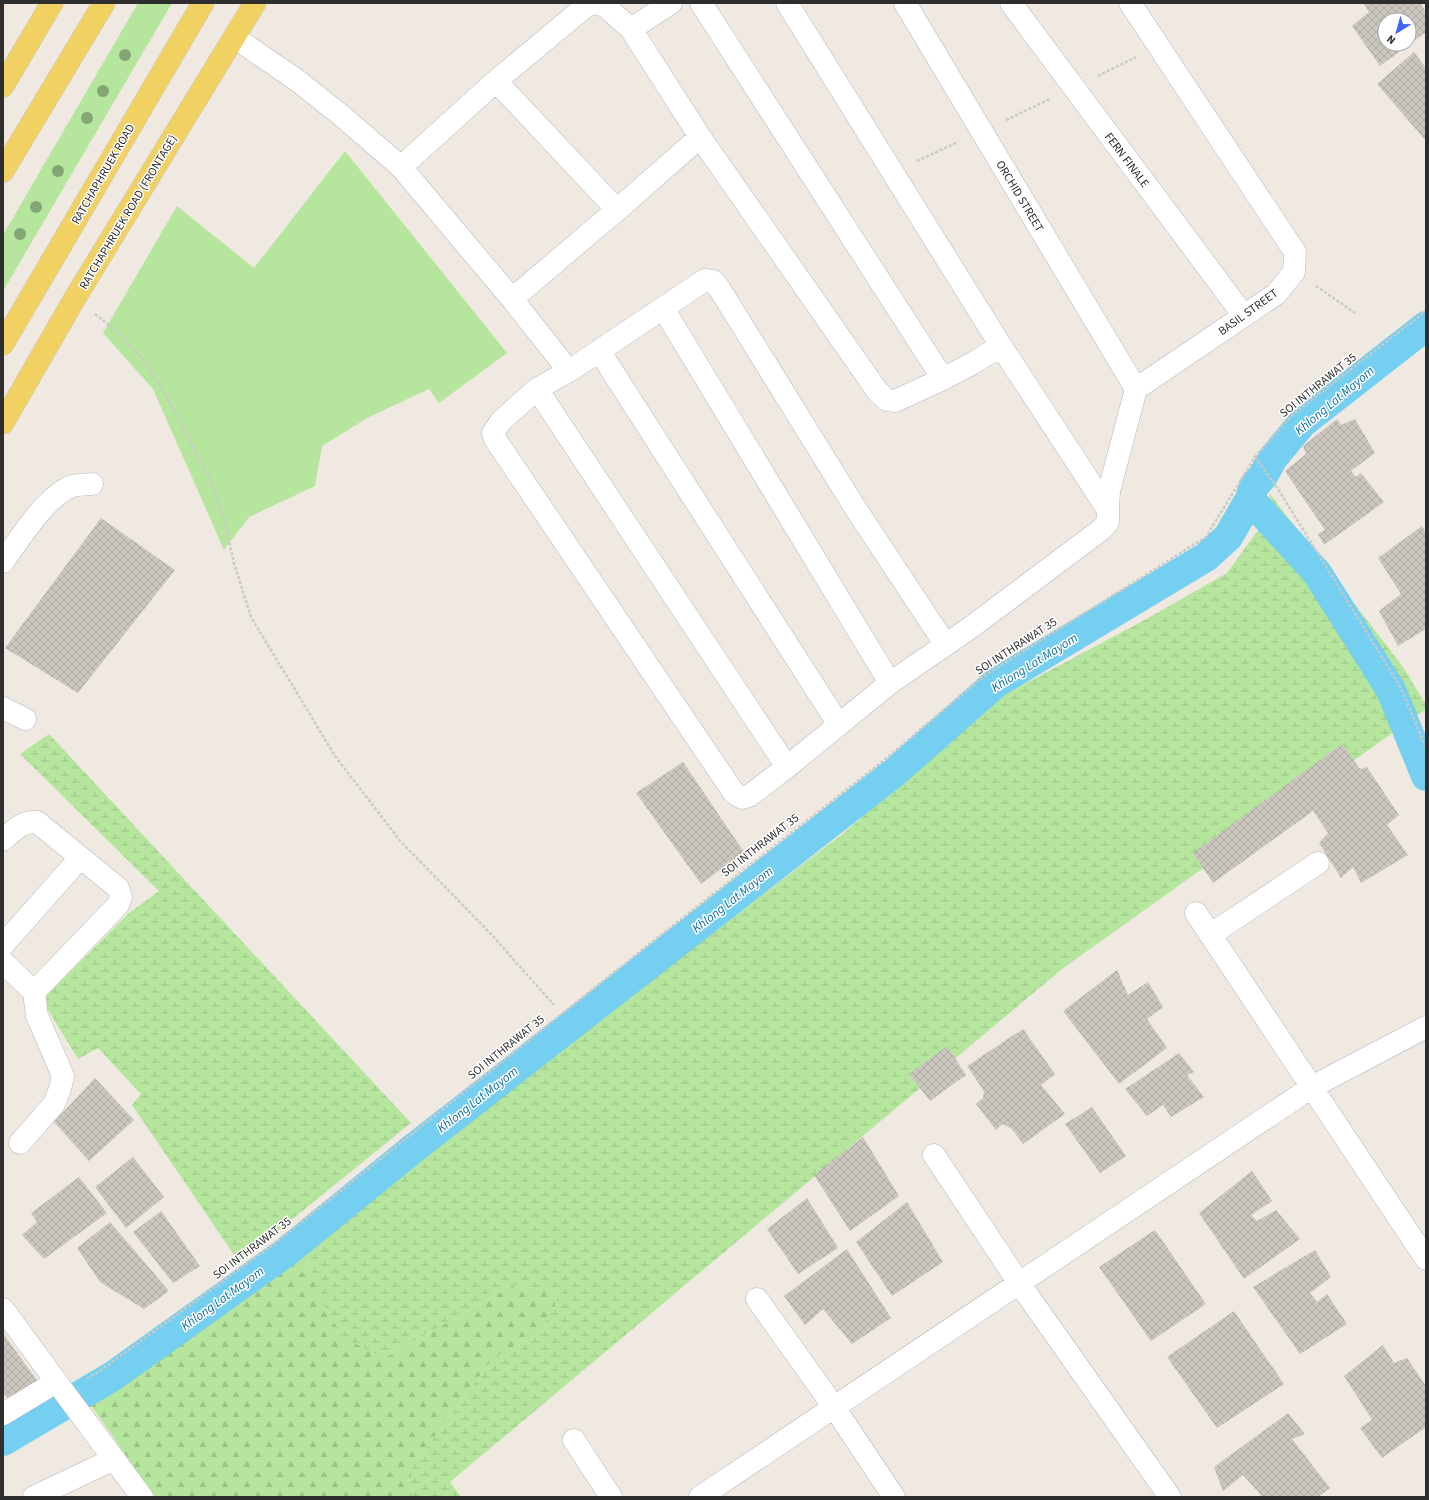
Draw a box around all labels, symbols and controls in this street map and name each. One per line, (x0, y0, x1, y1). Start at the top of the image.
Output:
north arrow (1377, 12, 1417, 52)
text: N (1384, 31, 1399, 48)
street label: RATCHAPHRUEK ROAD (68, 121, 139, 228)
street label: FERN FINALE (1100, 129, 1153, 191)
street label: RATCHAPHRUEK ROAD (FRONTAGE) (75, 132, 181, 293)
street label: ORCHID STREET (991, 157, 1048, 236)
street label: BASIL STREET (1215, 285, 1282, 340)
street label: SOI INTHRAWAT 35 (1276, 349, 1360, 422)
water label: Khlong Lat Mayom (1291, 362, 1378, 439)
street label: SOI INTHRAWAT 35 (972, 614, 1061, 679)
water label: Khlong Lat Mayom (988, 629, 1081, 697)
street label: SOI INTHRAWAT 35 (718, 810, 803, 881)
water label: Khlong Lat Mayom (688, 862, 777, 937)
street label: SOI INTHRAWAT 35 (464, 1011, 548, 1084)
water label: Khlong Lat Mayom (433, 1062, 522, 1137)
street label: SOI INTHRAWAT 35 (209, 1213, 295, 1284)
water label: Khlong Lat Mayom (177, 1262, 268, 1335)

